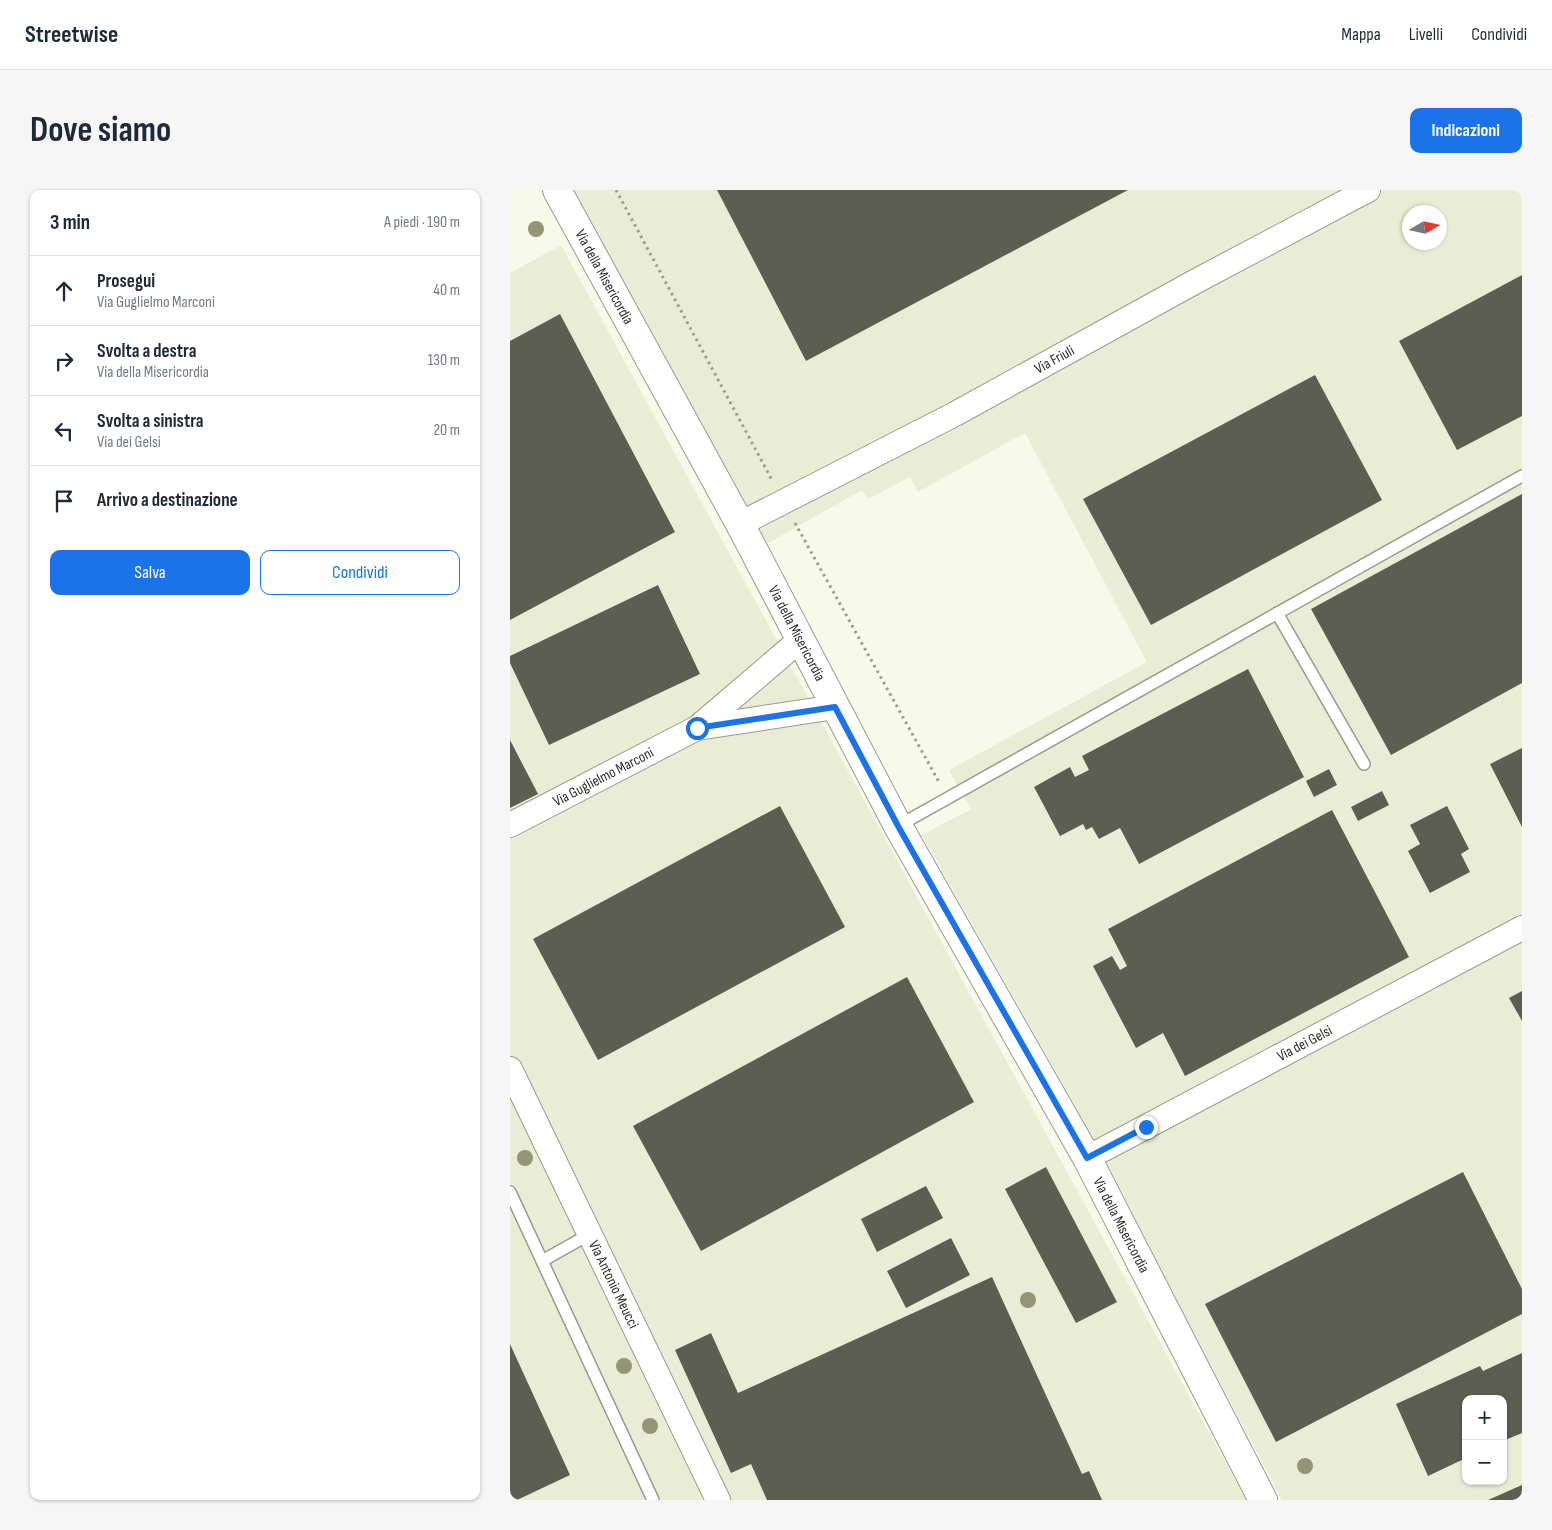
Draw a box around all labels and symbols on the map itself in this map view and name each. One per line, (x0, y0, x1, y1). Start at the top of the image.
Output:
north arrow (1402, 205, 1447, 250)
street label: Via della Misericordia (571, 226, 638, 328)
street label: Via Friuli (1031, 341, 1078, 378)
street label: Via della Misericordia (764, 582, 830, 684)
route start (686, 717, 709, 740)
street label: Via Guglielmo Marconi (550, 743, 657, 811)
street label: Via dei Gelsi (1274, 1021, 1336, 1065)
route end (1135, 1116, 1158, 1139)
street label: Via della Misericordia (1089, 1174, 1154, 1276)
street label: Via Antonio Meucci (585, 1237, 643, 1332)

